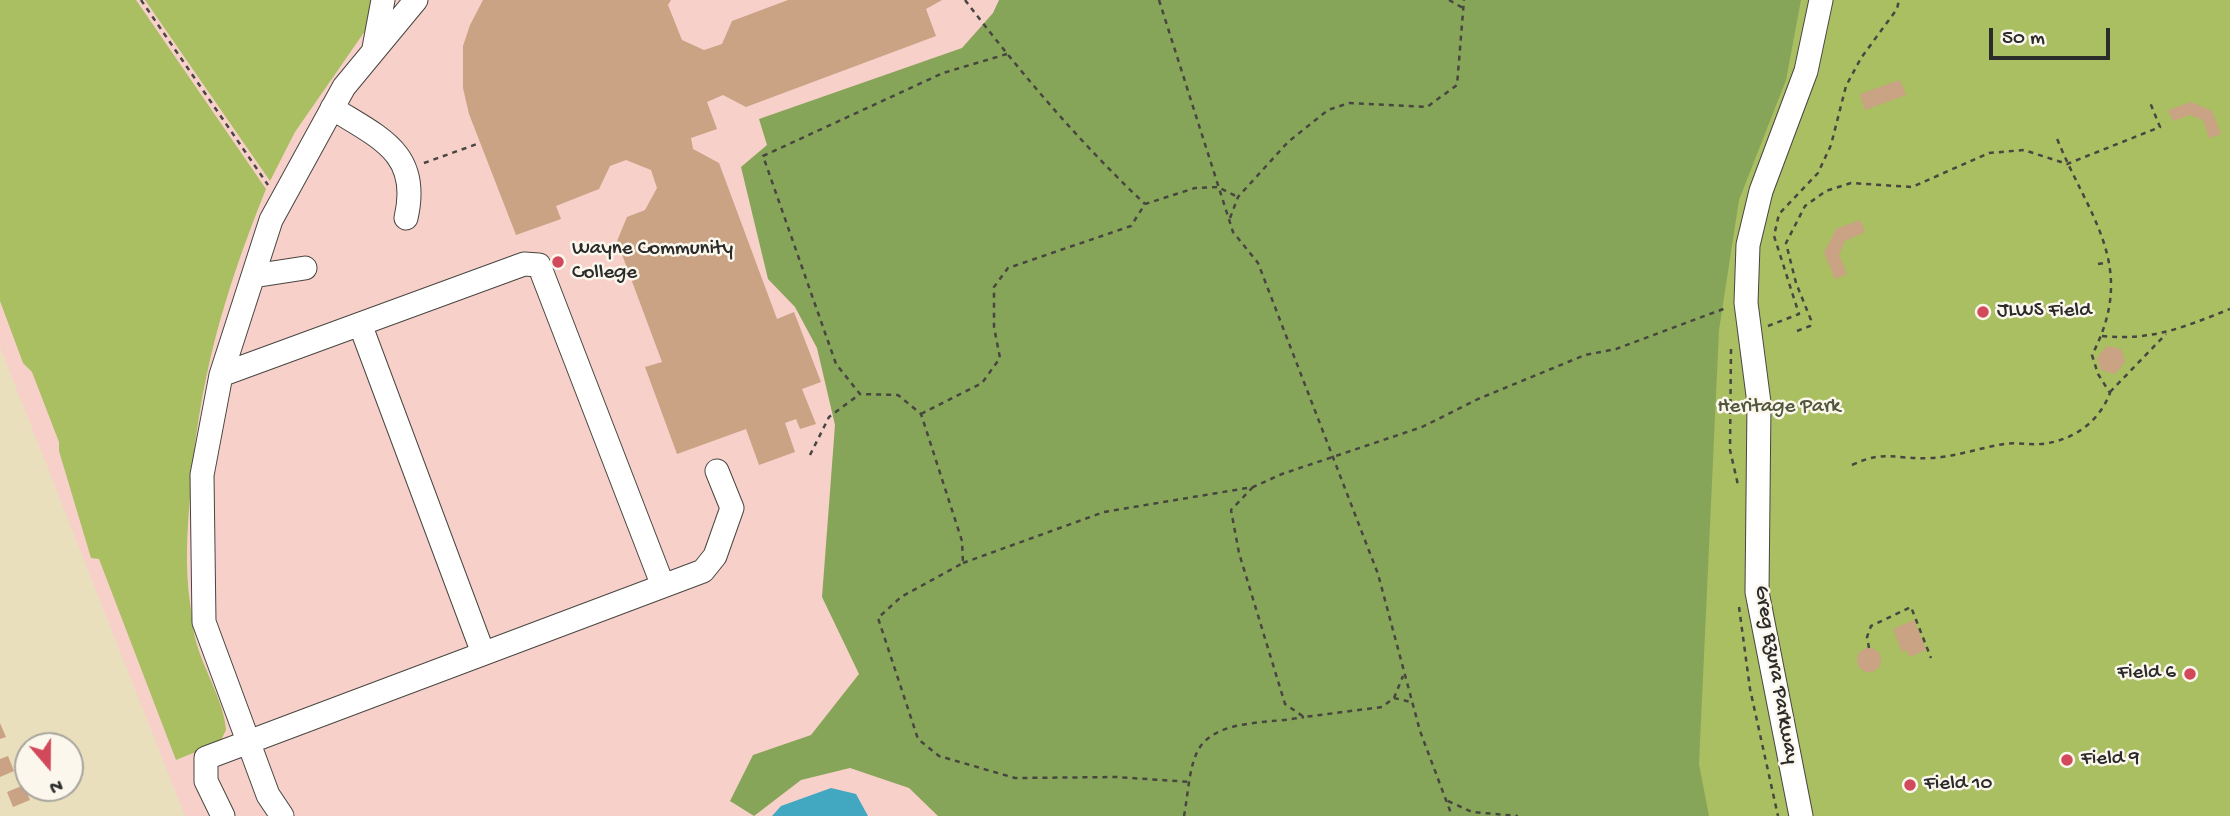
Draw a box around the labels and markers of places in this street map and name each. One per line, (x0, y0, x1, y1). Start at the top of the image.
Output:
place label: Wayne Community College (572, 237, 733, 287)
marker: Wayne Community College (550, 254, 566, 270)
place label: JLWS Field (1997, 299, 2091, 325)
marker: JLWS Field (1975, 304, 1991, 320)
place label: Field 6 (2117, 661, 2176, 687)
marker: Field 6 (2182, 666, 2198, 682)
place label: Field 9 (2081, 747, 2140, 773)
marker: Field 9 (2059, 752, 2075, 768)
place label: Field 10 (1924, 772, 1992, 798)
marker: Field 10 (1902, 777, 1918, 793)

